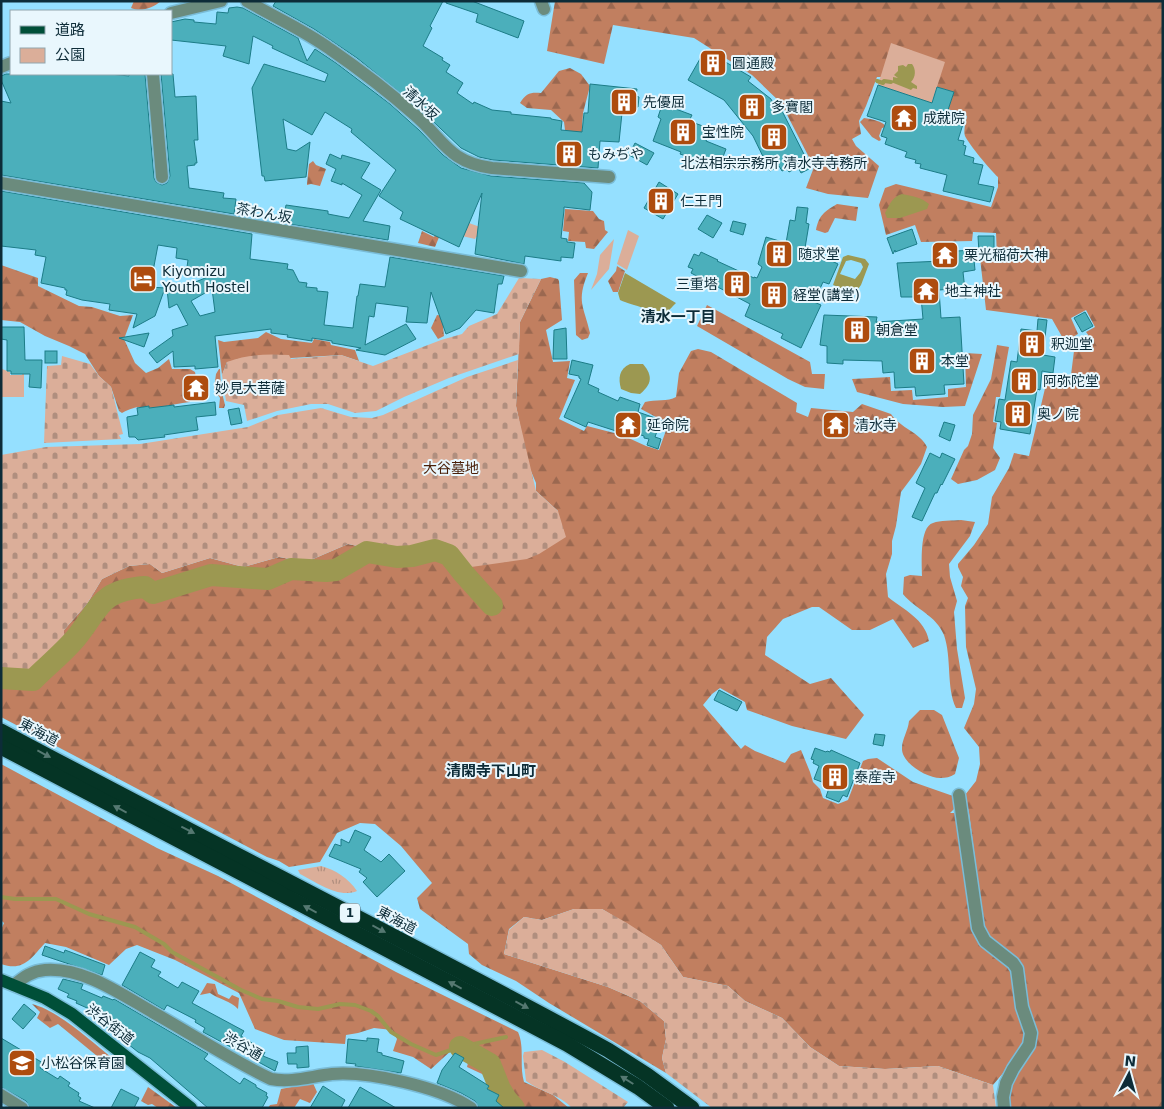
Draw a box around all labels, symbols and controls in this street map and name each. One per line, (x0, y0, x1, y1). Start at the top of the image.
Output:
legend (10, 10, 172, 75)
text: 道路 (55, 21, 85, 39)
text: 公園 (55, 46, 85, 64)
building icon: 圓通殿 (698, 48, 728, 78)
place label: 圓通殿 (732, 55, 774, 71)
street label: 清水坂 (400, 83, 442, 123)
building icon: 先優屈 (609, 87, 639, 117)
building icon: 多寶閣 (737, 92, 767, 122)
place label: 先優屈 (643, 94, 685, 110)
place label: 多寶閣 (771, 99, 813, 115)
temple icon: 成就院 (889, 103, 919, 133)
place label: 成就院 (923, 110, 965, 126)
building icon: 宝性院 (668, 117, 698, 147)
building icon: 北法相宗宗務所 清水寺寺務所 (759, 122, 789, 152)
place label: 宝性院 (702, 124, 744, 140)
building icon: もみぢや (554, 139, 584, 169)
place label: もみぢや (588, 146, 644, 162)
place label: 北法相宗宗務所 清水寺寺務所 (681, 155, 867, 171)
building icon: 仁王門 (646, 186, 676, 216)
place label: 仁王門 (680, 193, 722, 209)
street label: 茶わん坂 (235, 200, 293, 226)
building icon: 随求堂 (764, 239, 794, 269)
temple icon: 栗光稲荷大神 (930, 240, 960, 270)
place label: 随求堂 (798, 246, 840, 262)
place label: 栗光稲荷大神 (964, 247, 1048, 263)
place label: Kiyomizu Youth Hostel (161, 263, 249, 295)
hotel icon: Kiyomizu Youth Hostel (128, 264, 158, 294)
building icon: 三重塔 (722, 269, 752, 299)
place label: 三重塔 (676, 276, 718, 292)
temple icon: 地主神社 (911, 276, 941, 306)
building icon: 経堂(講堂) (759, 280, 789, 310)
place label: 地主神社 (945, 283, 1001, 299)
place label: 経堂(講堂) (793, 287, 860, 303)
district label: 清水一丁目 (640, 308, 716, 326)
building icon: 朝倉堂 (842, 315, 872, 345)
place label: 朝倉堂 (876, 322, 918, 338)
building icon: 釈迦堂 (1017, 329, 1047, 359)
place label: 釈迦堂 (1051, 336, 1093, 352)
building icon: 本堂 (907, 346, 937, 376)
place label: 本堂 (941, 353, 969, 369)
building icon: 阿弥陀堂 (1009, 366, 1039, 396)
temple icon: 妙見大菩薩 (181, 373, 211, 403)
place label: 阿弥陀堂 (1043, 373, 1099, 389)
place label: 妙見大菩薩 (215, 380, 285, 396)
building icon: 奥ノ院 (1003, 399, 1033, 429)
place label: 奥ノ院 (1037, 406, 1079, 422)
temple icon: 延命院 (613, 410, 643, 440)
temple icon: 清水寺 (821, 410, 851, 440)
place label: 延命院 (647, 417, 689, 433)
place label: 清水寺 (855, 417, 897, 433)
park label: 大谷墓地 (423, 460, 479, 476)
street label: 東海道 (17, 715, 61, 749)
one-way arrow (37, 750, 51, 758)
district label: 清閑寺下山町 (446, 762, 536, 780)
building icon: 泰産寺 (820, 762, 850, 792)
place label: 泰産寺 (854, 769, 896, 785)
one-way arrow (113, 805, 127, 813)
one-way arrow (180, 826, 195, 834)
street label: 東海道 (375, 903, 419, 937)
road number: 1 (340, 904, 360, 922)
one-way arrow (303, 905, 318, 913)
one-way arrow (371, 925, 386, 933)
one-way arrow (448, 980, 461, 989)
street label: 渋谷街道 (83, 1000, 137, 1048)
one-way arrow (515, 1001, 530, 1009)
street label: 渋谷通 (221, 1029, 265, 1063)
school or university icon: 小松谷保育園 (7, 1048, 37, 1078)
north arrow (1104, 1049, 1154, 1099)
text: N (1124, 1053, 1137, 1070)
place label: 小松谷保育園 (41, 1055, 125, 1071)
one-way arrow (621, 1076, 634, 1085)

